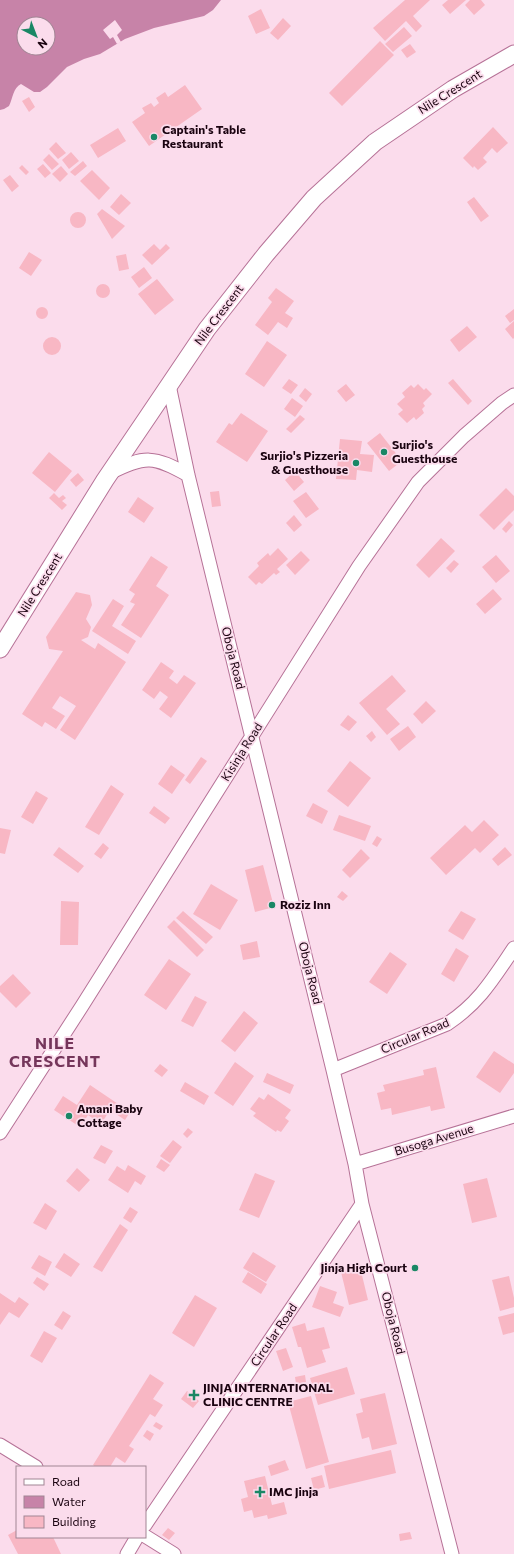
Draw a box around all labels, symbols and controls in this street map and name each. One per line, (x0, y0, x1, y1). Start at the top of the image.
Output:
north arrow (16, 16, 56, 56)
text: N (36, 36, 50, 51)
street label: Nile Crescent (415, 66, 484, 116)
place label: Captain's Table Restaurant (162, 122, 246, 150)
marker: Captain's Table Restaurant (149, 132, 159, 142)
street label: Nile Crescent (191, 281, 246, 348)
place label: Surjio's Guesthouse (392, 437, 457, 465)
marker: Surjio's Guesthouse (379, 447, 389, 457)
place label: Surjio's Pizzeria & Guesthouse (260, 448, 348, 476)
marker: Surjio's Pizzeria & Guesthouse (351, 458, 361, 468)
street label: Nile Crescent (14, 550, 64, 619)
street label: Oboja Road (219, 625, 248, 690)
street label: Kisinja Road (218, 720, 265, 783)
place label: Roziz Inn (280, 897, 331, 911)
marker: Roziz Inn (267, 900, 277, 910)
street label: Oboja Road (296, 940, 325, 1005)
street label: Circular Road (378, 1014, 451, 1056)
district label: NILE CRESCENT (9, 1033, 101, 1070)
place label: Amani Baby Cottage (77, 1101, 143, 1129)
marker: Amani Baby Cottage (64, 1111, 74, 1121)
street label: Busoga Avenue (392, 1120, 475, 1158)
place label: Jinja High Court (321, 1260, 407, 1275)
marker: Jinja High Court (410, 1263, 420, 1273)
street label: Oboja Road (379, 1290, 408, 1355)
street label: Circular Road (247, 1300, 299, 1369)
place label: JINJA INTERNATIONAL CLINIC CENTRE (203, 1380, 333, 1408)
marker: JINJA INTERNATIONAL CLINIC CENTRE (188, 1389, 200, 1401)
legend (16, 1466, 146, 1538)
text: Road (52, 1474, 80, 1488)
place label: IMC Jinja (269, 1484, 318, 1499)
marker: IMC Jinja (254, 1486, 266, 1498)
text: Water (52, 1494, 86, 1508)
text: Building (52, 1514, 96, 1528)

